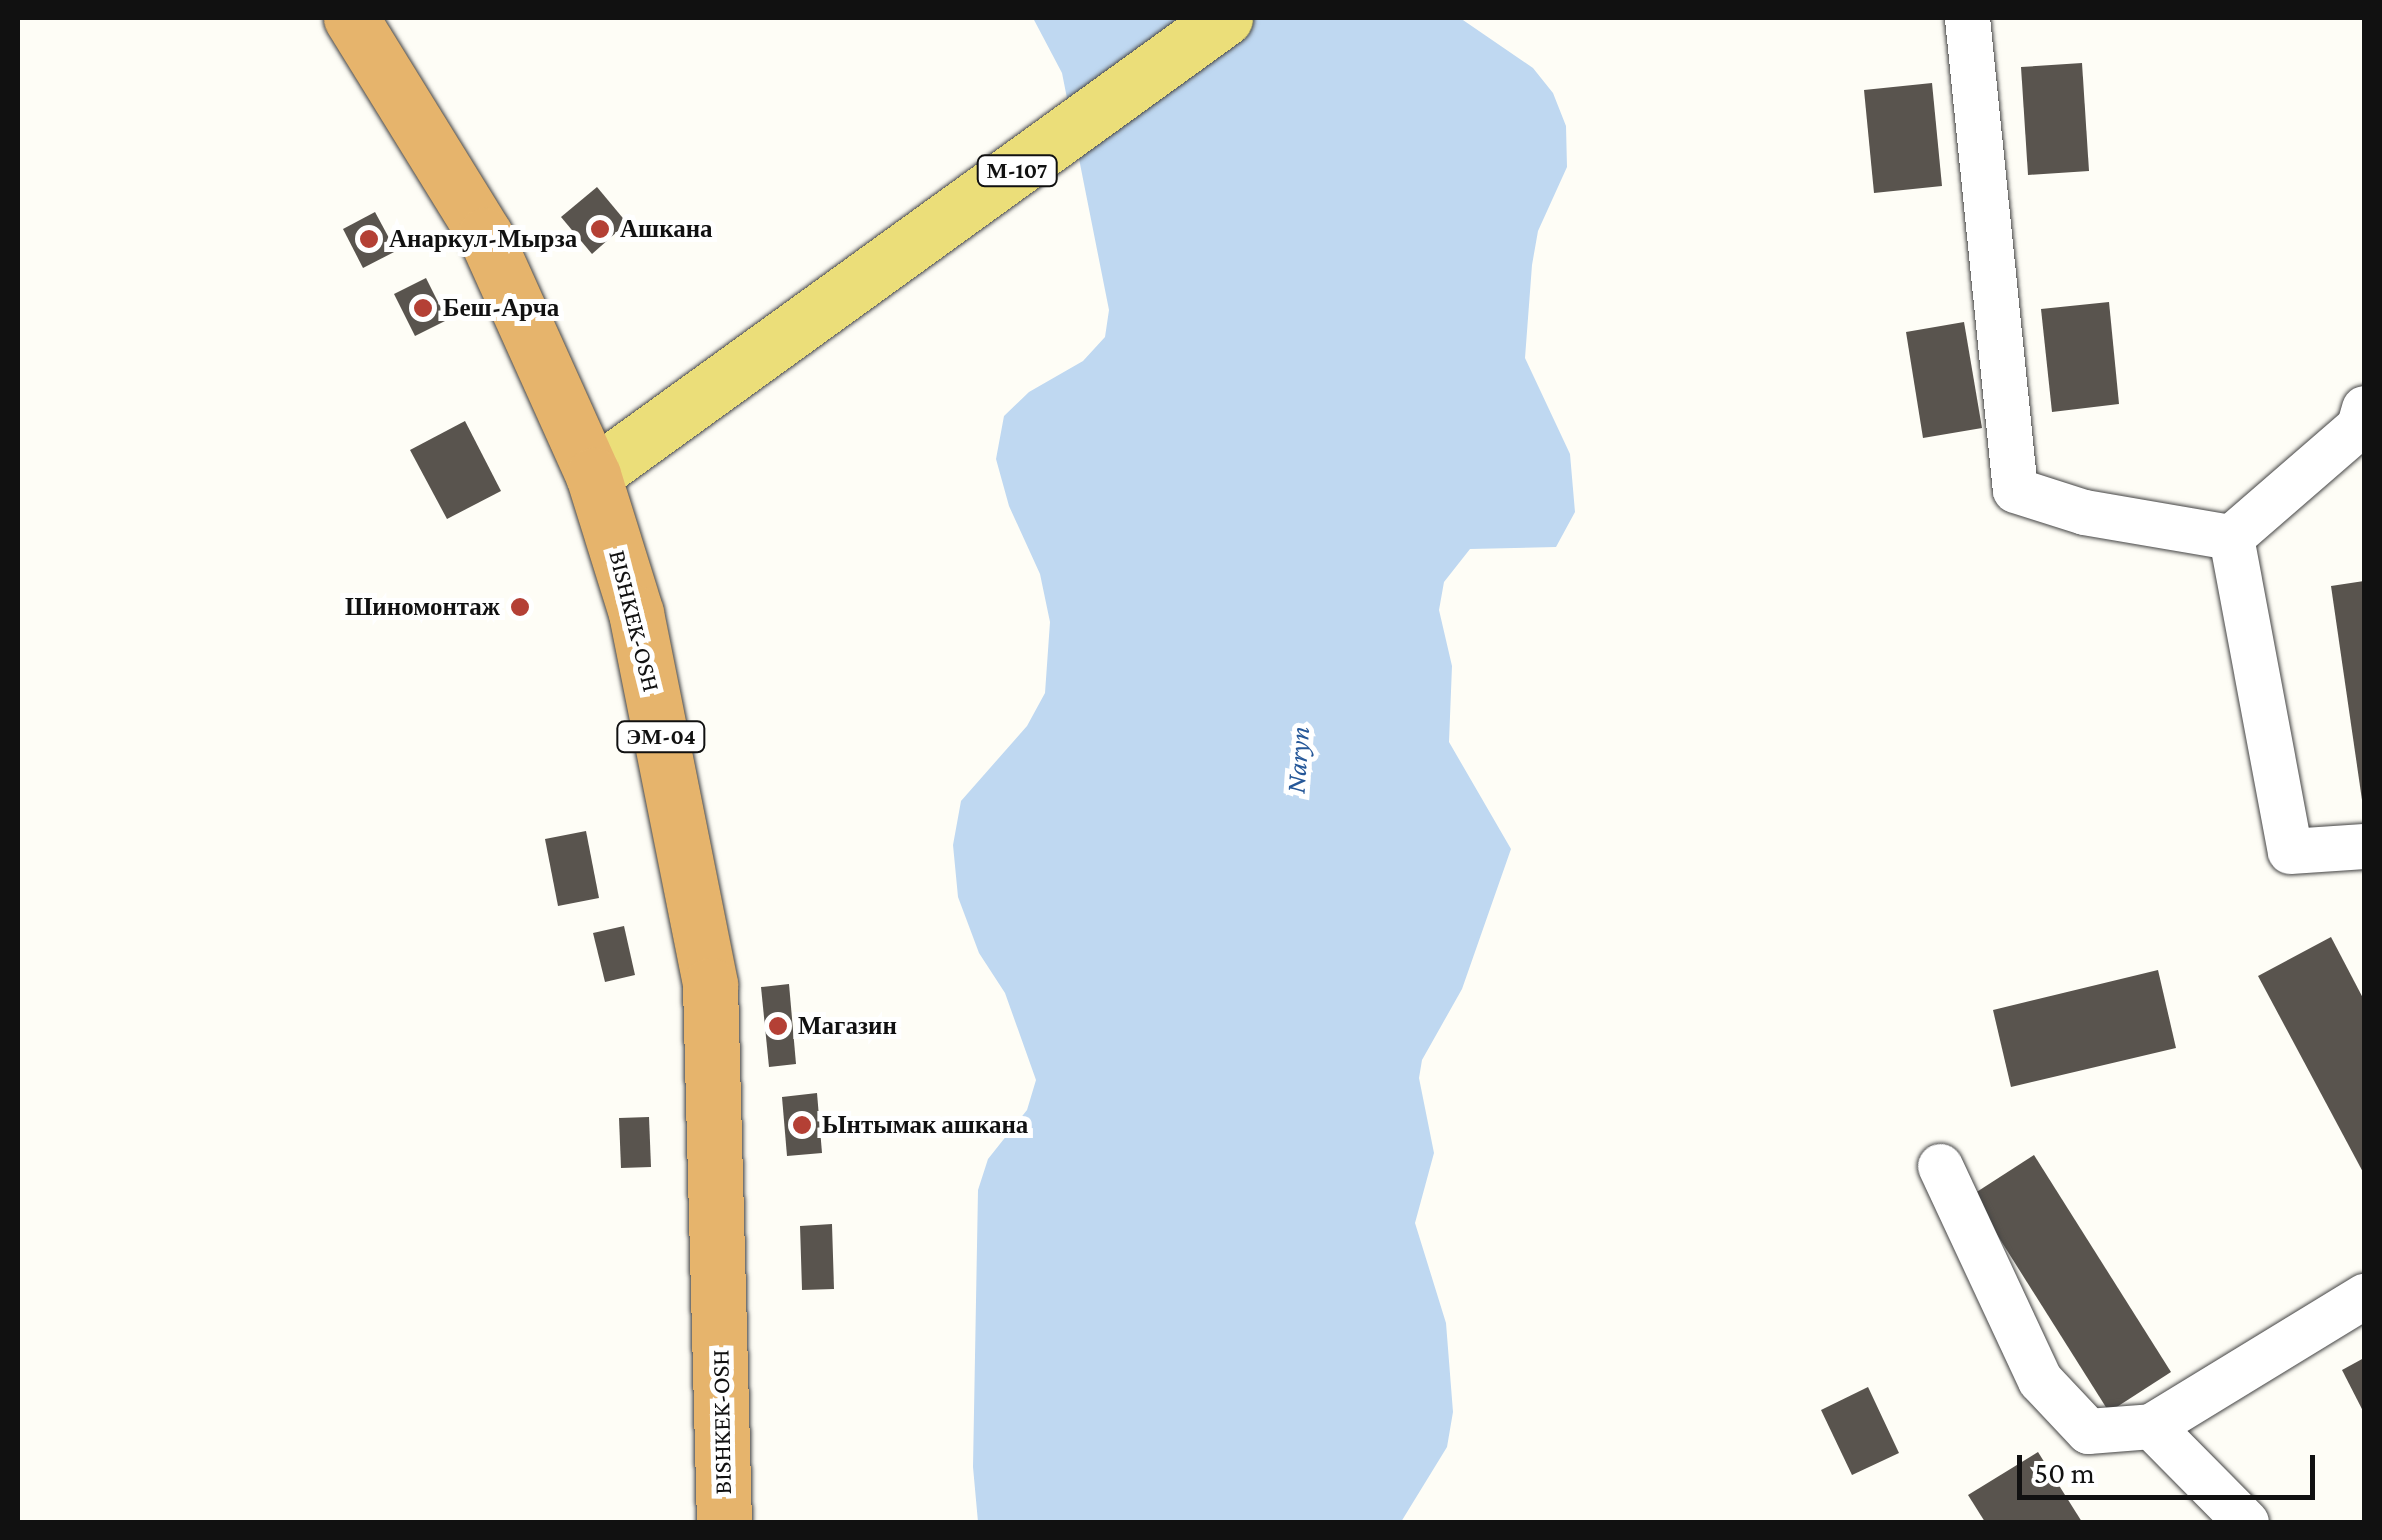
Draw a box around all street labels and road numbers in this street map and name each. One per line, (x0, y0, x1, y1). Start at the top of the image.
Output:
road number: М-107 (974, 154, 1060, 188)
street label: BISHKEK-OSH (602, 547, 666, 695)
road number: ЭМ-04 (616, 720, 706, 754)
street label: BISHKEK-OSH (706, 1349, 738, 1495)

